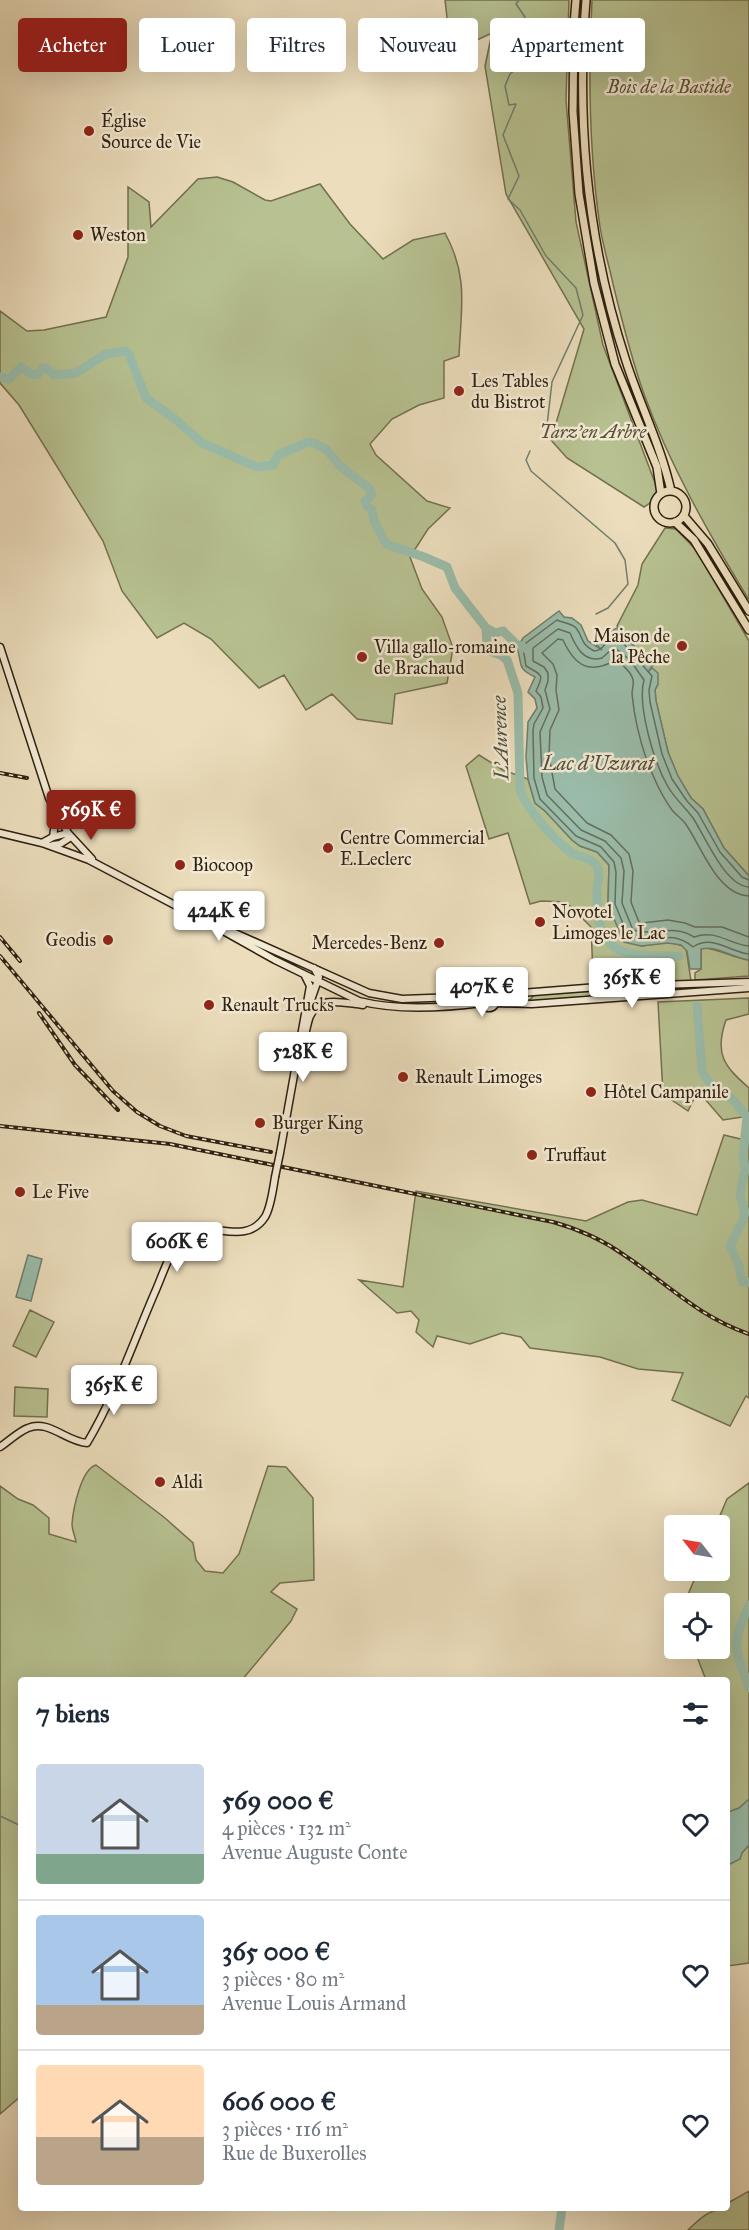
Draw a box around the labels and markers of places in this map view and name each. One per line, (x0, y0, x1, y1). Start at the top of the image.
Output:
place label: Église Source de Vie (101, 108, 201, 153)
marker: Église Source de Vie (82, 124, 96, 138)
place label: Weston (90, 224, 146, 246)
marker: Weston (71, 228, 85, 242)
place label: Les Tables du Bistrot (471, 370, 549, 413)
marker: Les Tables du Bistrot (452, 384, 466, 398)
place label: Maison de la Pêche (593, 625, 670, 668)
place label: Villa gallo-romaine de Brachaud (373, 636, 516, 679)
marker: Maison de la Pêche (675, 639, 689, 653)
marker: Villa gallo-romaine de Brachaud (355, 650, 369, 664)
pin: 569K € (42, 790, 140, 841)
place label: Centre Commercial E.Leclerc (340, 827, 485, 870)
marker: Centre Commercial E.Leclerc (321, 841, 335, 855)
place label: Biocoop (192, 854, 253, 876)
marker: Biocoop (173, 858, 187, 872)
pin: 424K € (170, 891, 268, 942)
place label: Novotel Limoges le Lac (552, 901, 666, 945)
marker: Novotel Limoges le Lac (533, 915, 547, 929)
place label: Geodis (46, 929, 96, 951)
place label: Mercedes-Benz (311, 932, 427, 954)
marker: Geodis (101, 933, 115, 947)
marker: Mercedes-Benz (432, 936, 446, 950)
pin: 365K € (583, 958, 681, 1009)
pin: 407K € (433, 967, 531, 1018)
place label: Renault Trucks (221, 994, 334, 1016)
marker: Renault Trucks (202, 998, 216, 1012)
pin: 528K € (254, 1032, 352, 1083)
place label: Renault Limoges (415, 1066, 542, 1089)
marker: Renault Limoges (396, 1070, 410, 1084)
place label: Hôtel Campanile (603, 1081, 729, 1103)
marker: Hôtel Campanile (584, 1085, 598, 1099)
place label: Burger King (272, 1112, 363, 1135)
marker: Burger King (253, 1116, 267, 1130)
place label: Truffaut (544, 1144, 607, 1166)
marker: Truffaut (525, 1148, 539, 1162)
place label: Le Five (32, 1181, 89, 1203)
marker: Le Five (13, 1185, 27, 1199)
pin: 606K € (128, 1222, 226, 1273)
pin: 365K € (65, 1365, 163, 1416)
place label: Aldi (171, 1471, 203, 1493)
marker: Aldi (153, 1475, 167, 1489)

